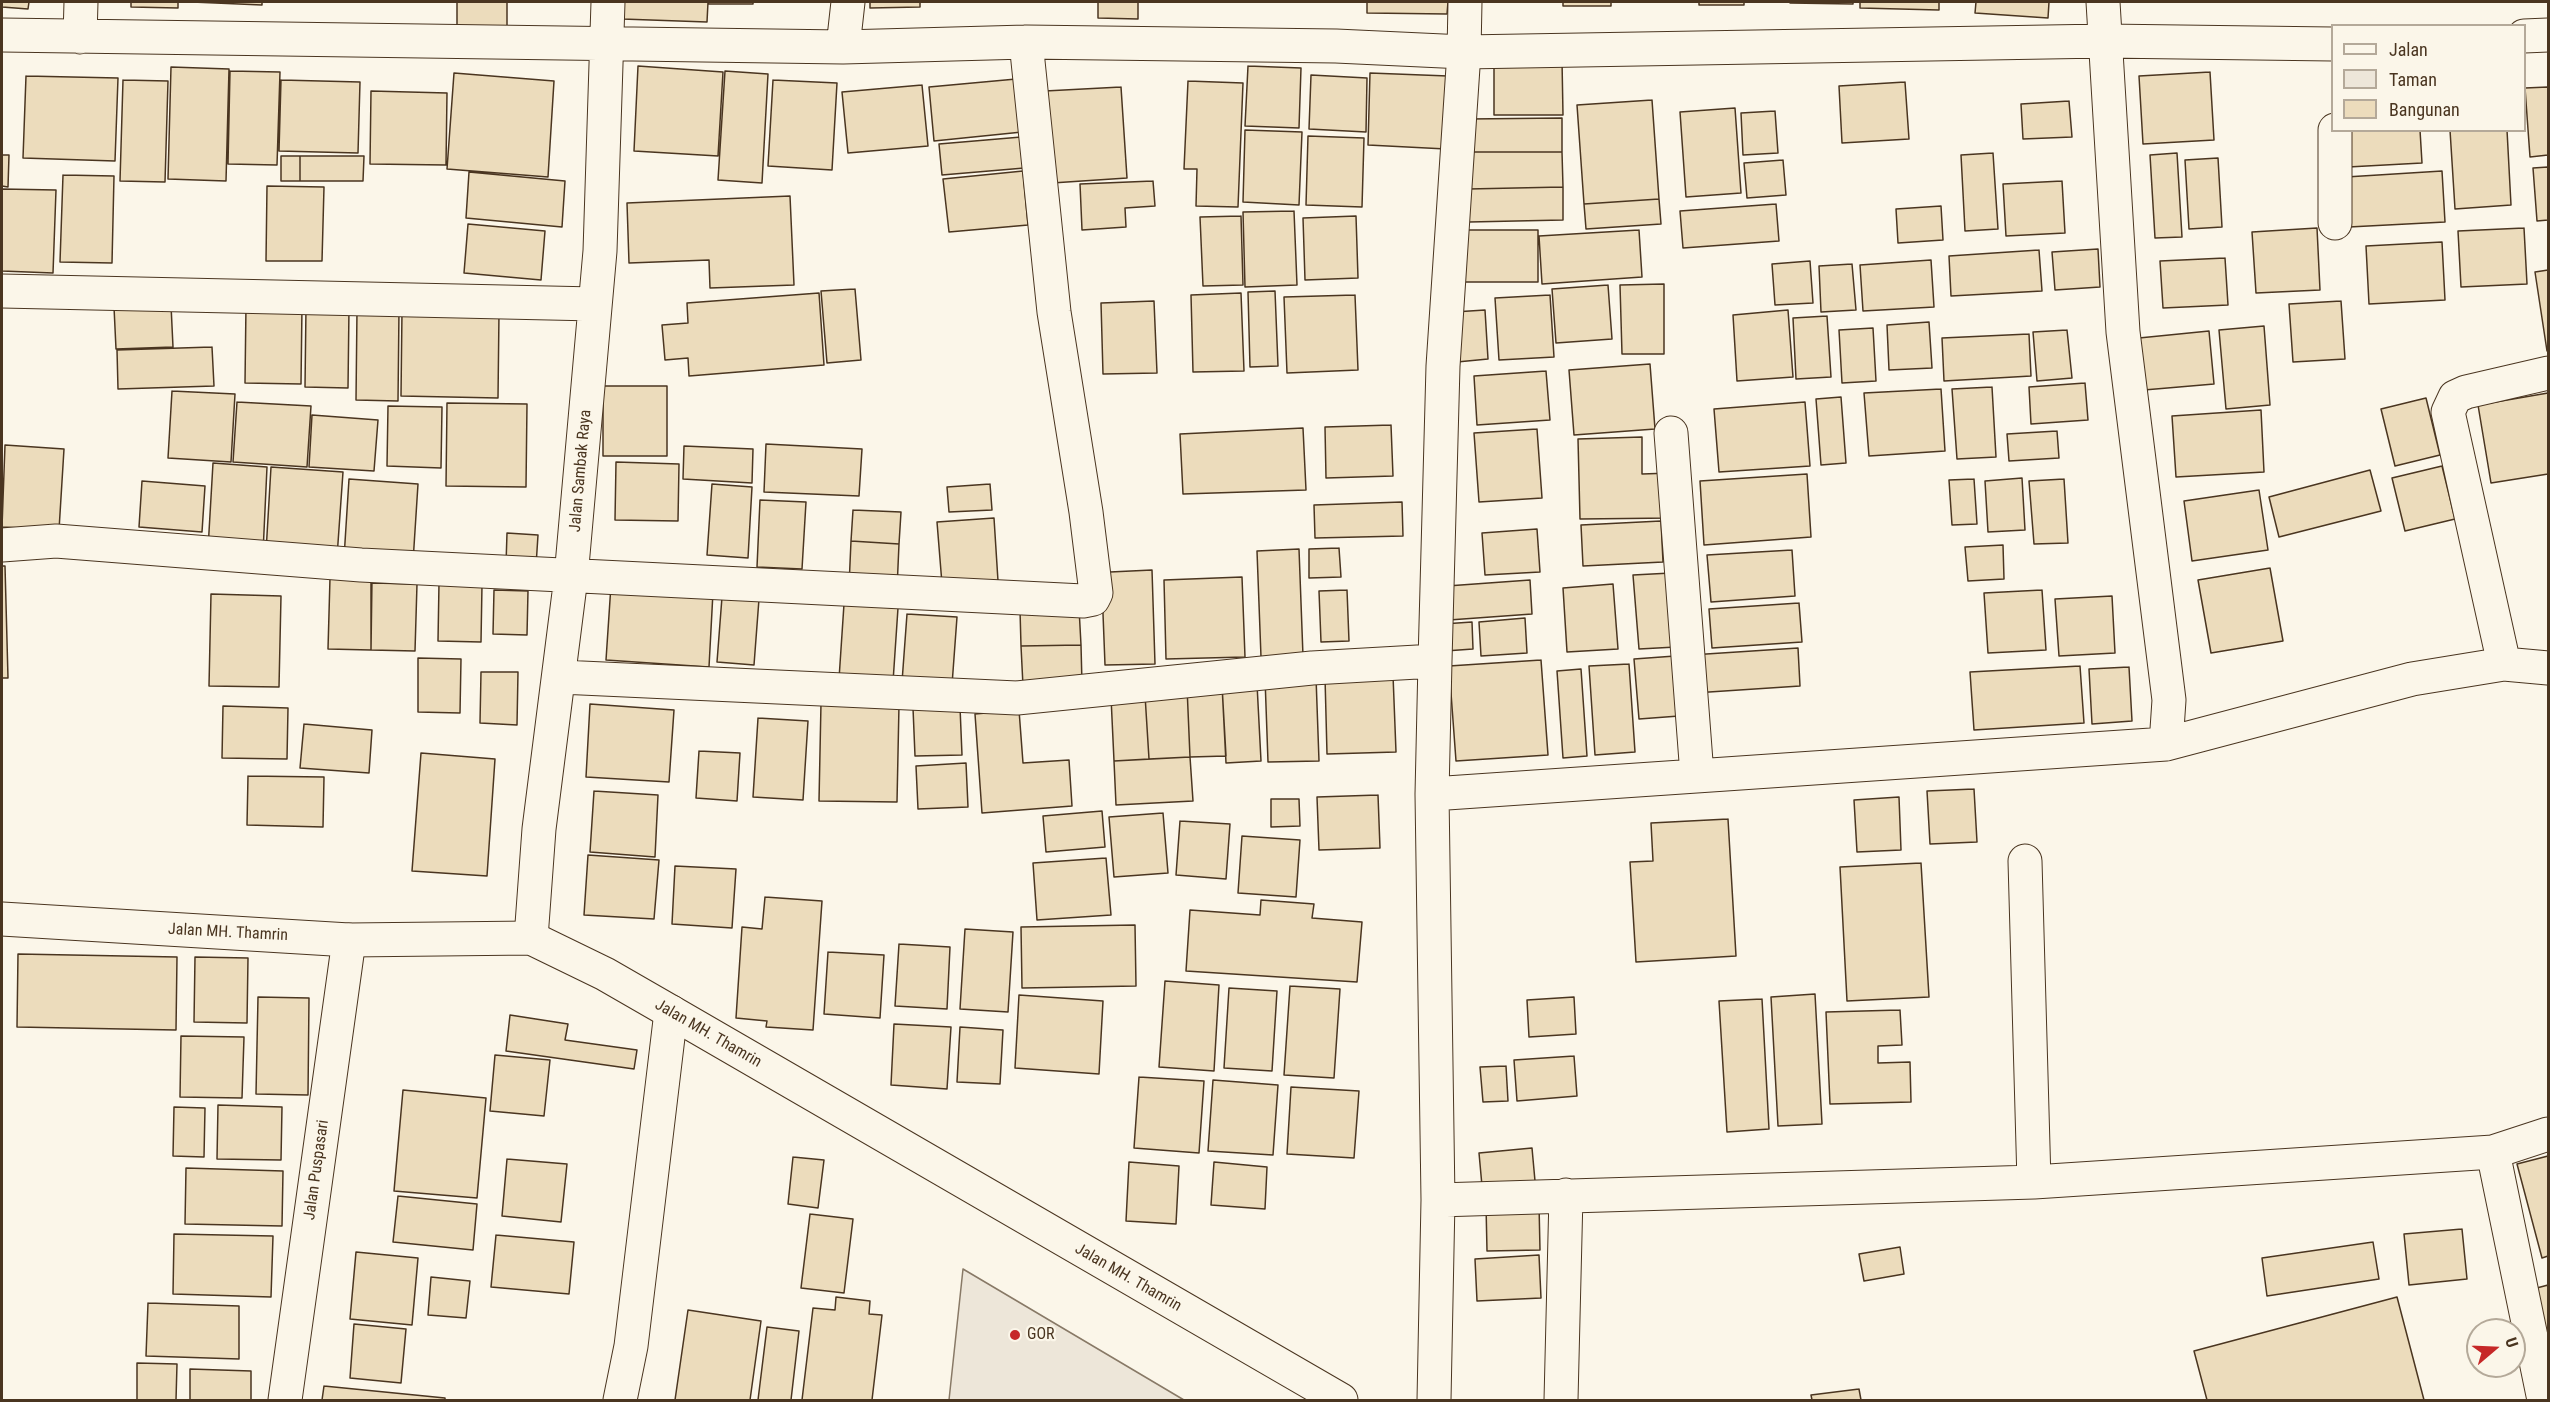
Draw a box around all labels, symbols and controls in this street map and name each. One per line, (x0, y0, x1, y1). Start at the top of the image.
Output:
legend (2331, 24, 2526, 132)
text: Jalan (2389, 39, 2428, 60)
text: Taman (2389, 69, 2437, 90)
text: Bangunan (2389, 99, 2460, 120)
street label: Jalan Sambak Raya (566, 409, 596, 533)
street label: Jalan MH. Thamrin (168, 920, 288, 946)
street label: Jalan MH. Thamrin (651, 996, 765, 1072)
street label: Jalan Puspasari (300, 1119, 334, 1221)
street label: Jalan MH. Thamrin (1071, 1240, 1185, 1316)
north arrow (2466, 1318, 2526, 1378)
place label: GOR (1027, 1325, 1055, 1345)
marker: GOR (1008, 1328, 1022, 1342)
text: U (2501, 1335, 2522, 1350)

